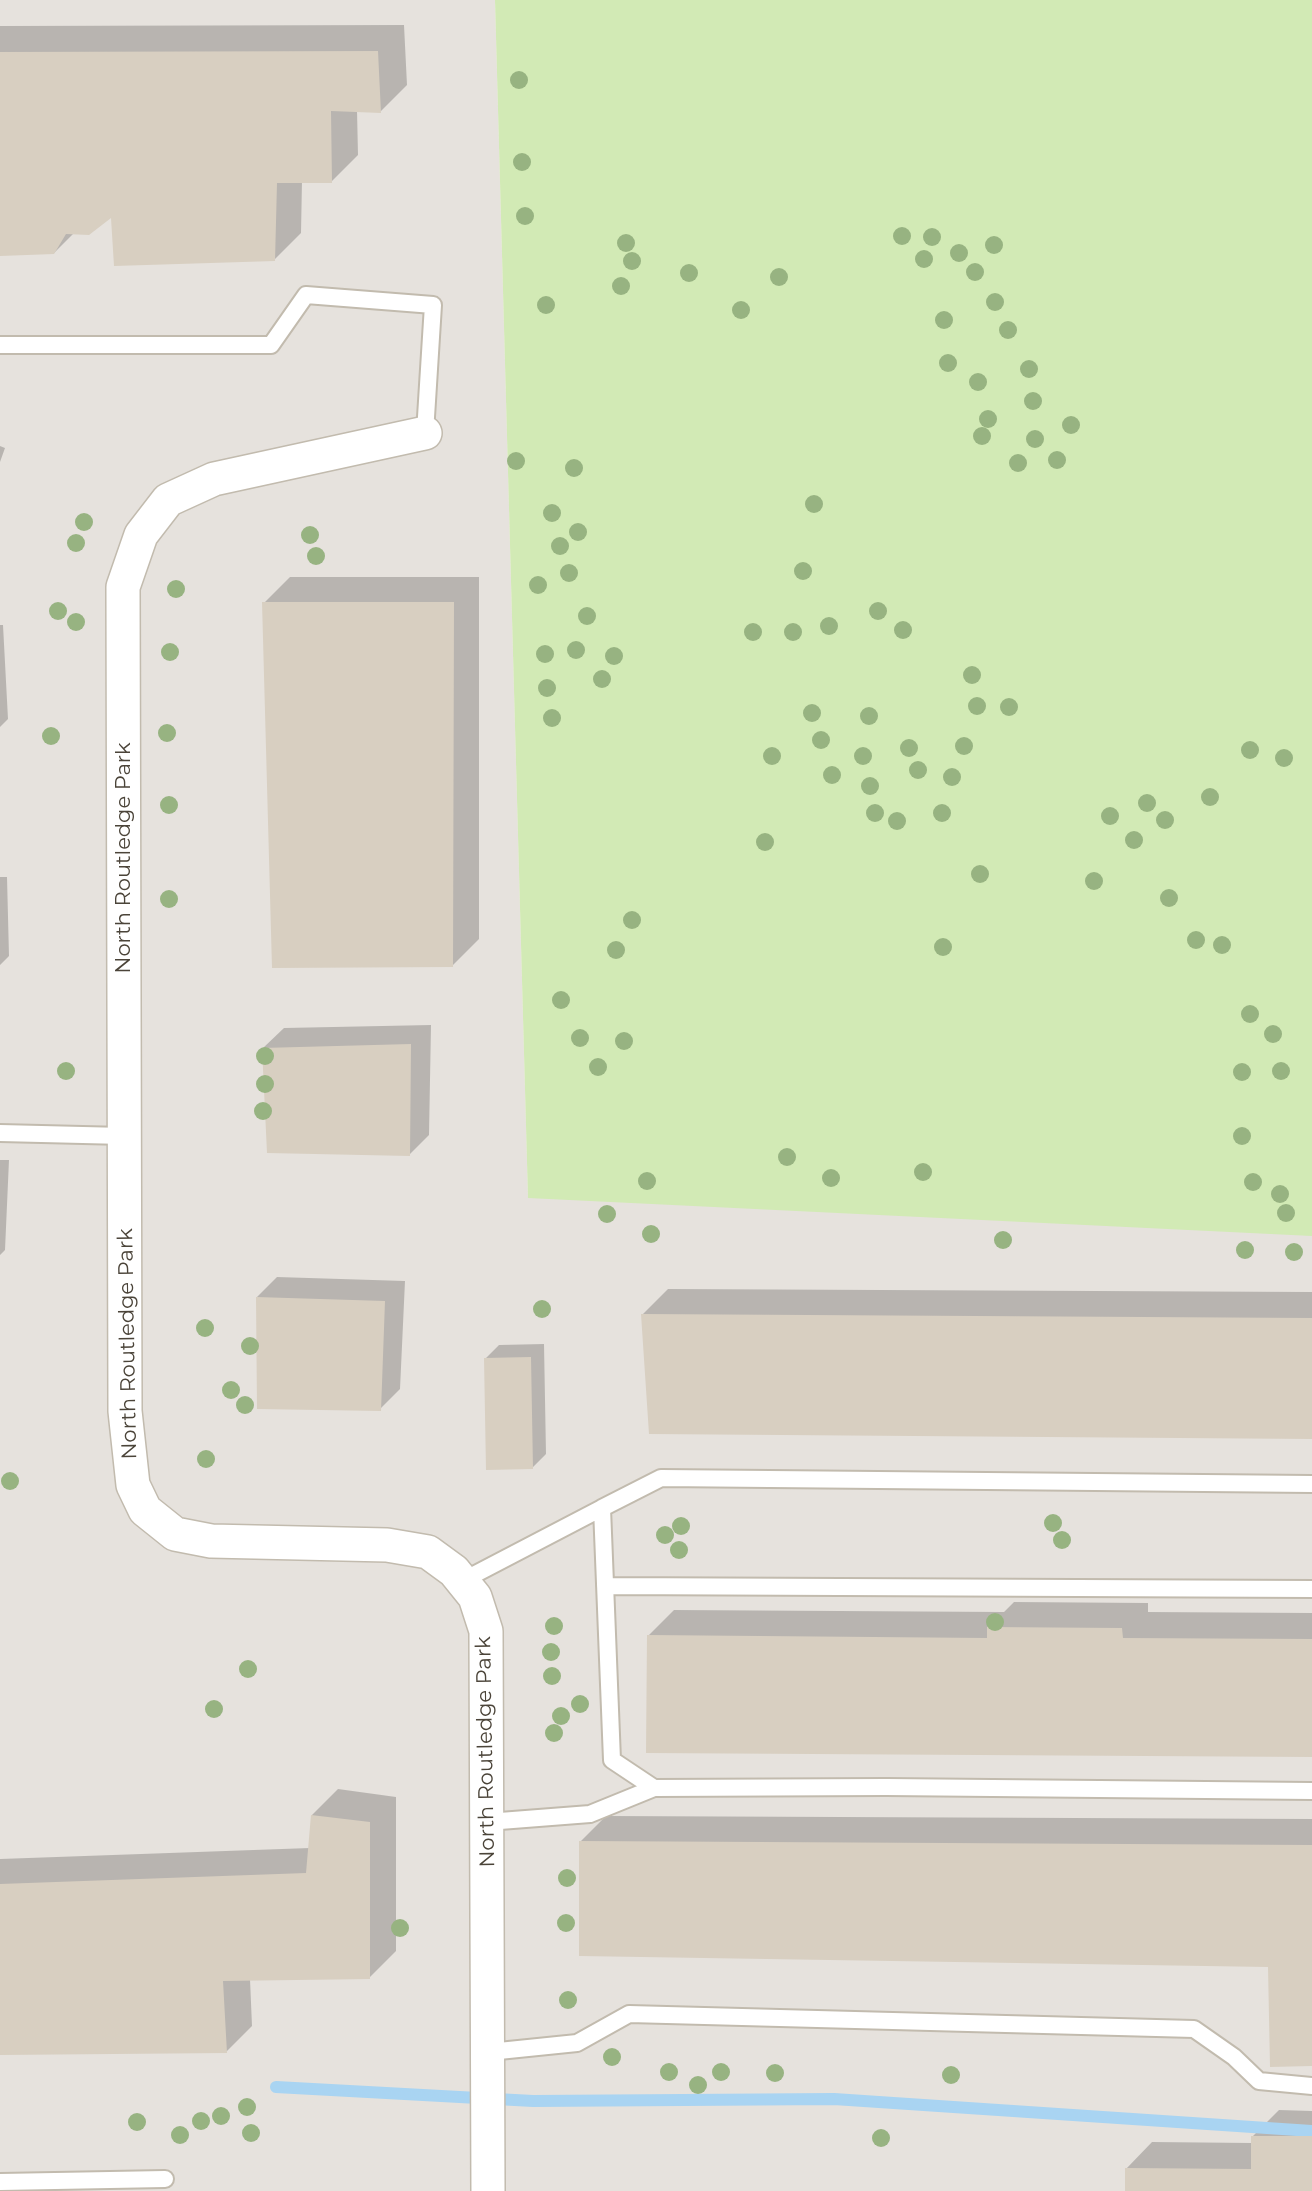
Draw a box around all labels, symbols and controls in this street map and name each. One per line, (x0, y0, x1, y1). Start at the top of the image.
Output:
street label: North Routledge Park (111, 742, 137, 974)
street label: North Routledge Park (113, 1228, 143, 1460)
street label: North Routledge Park (471, 1636, 501, 1868)

